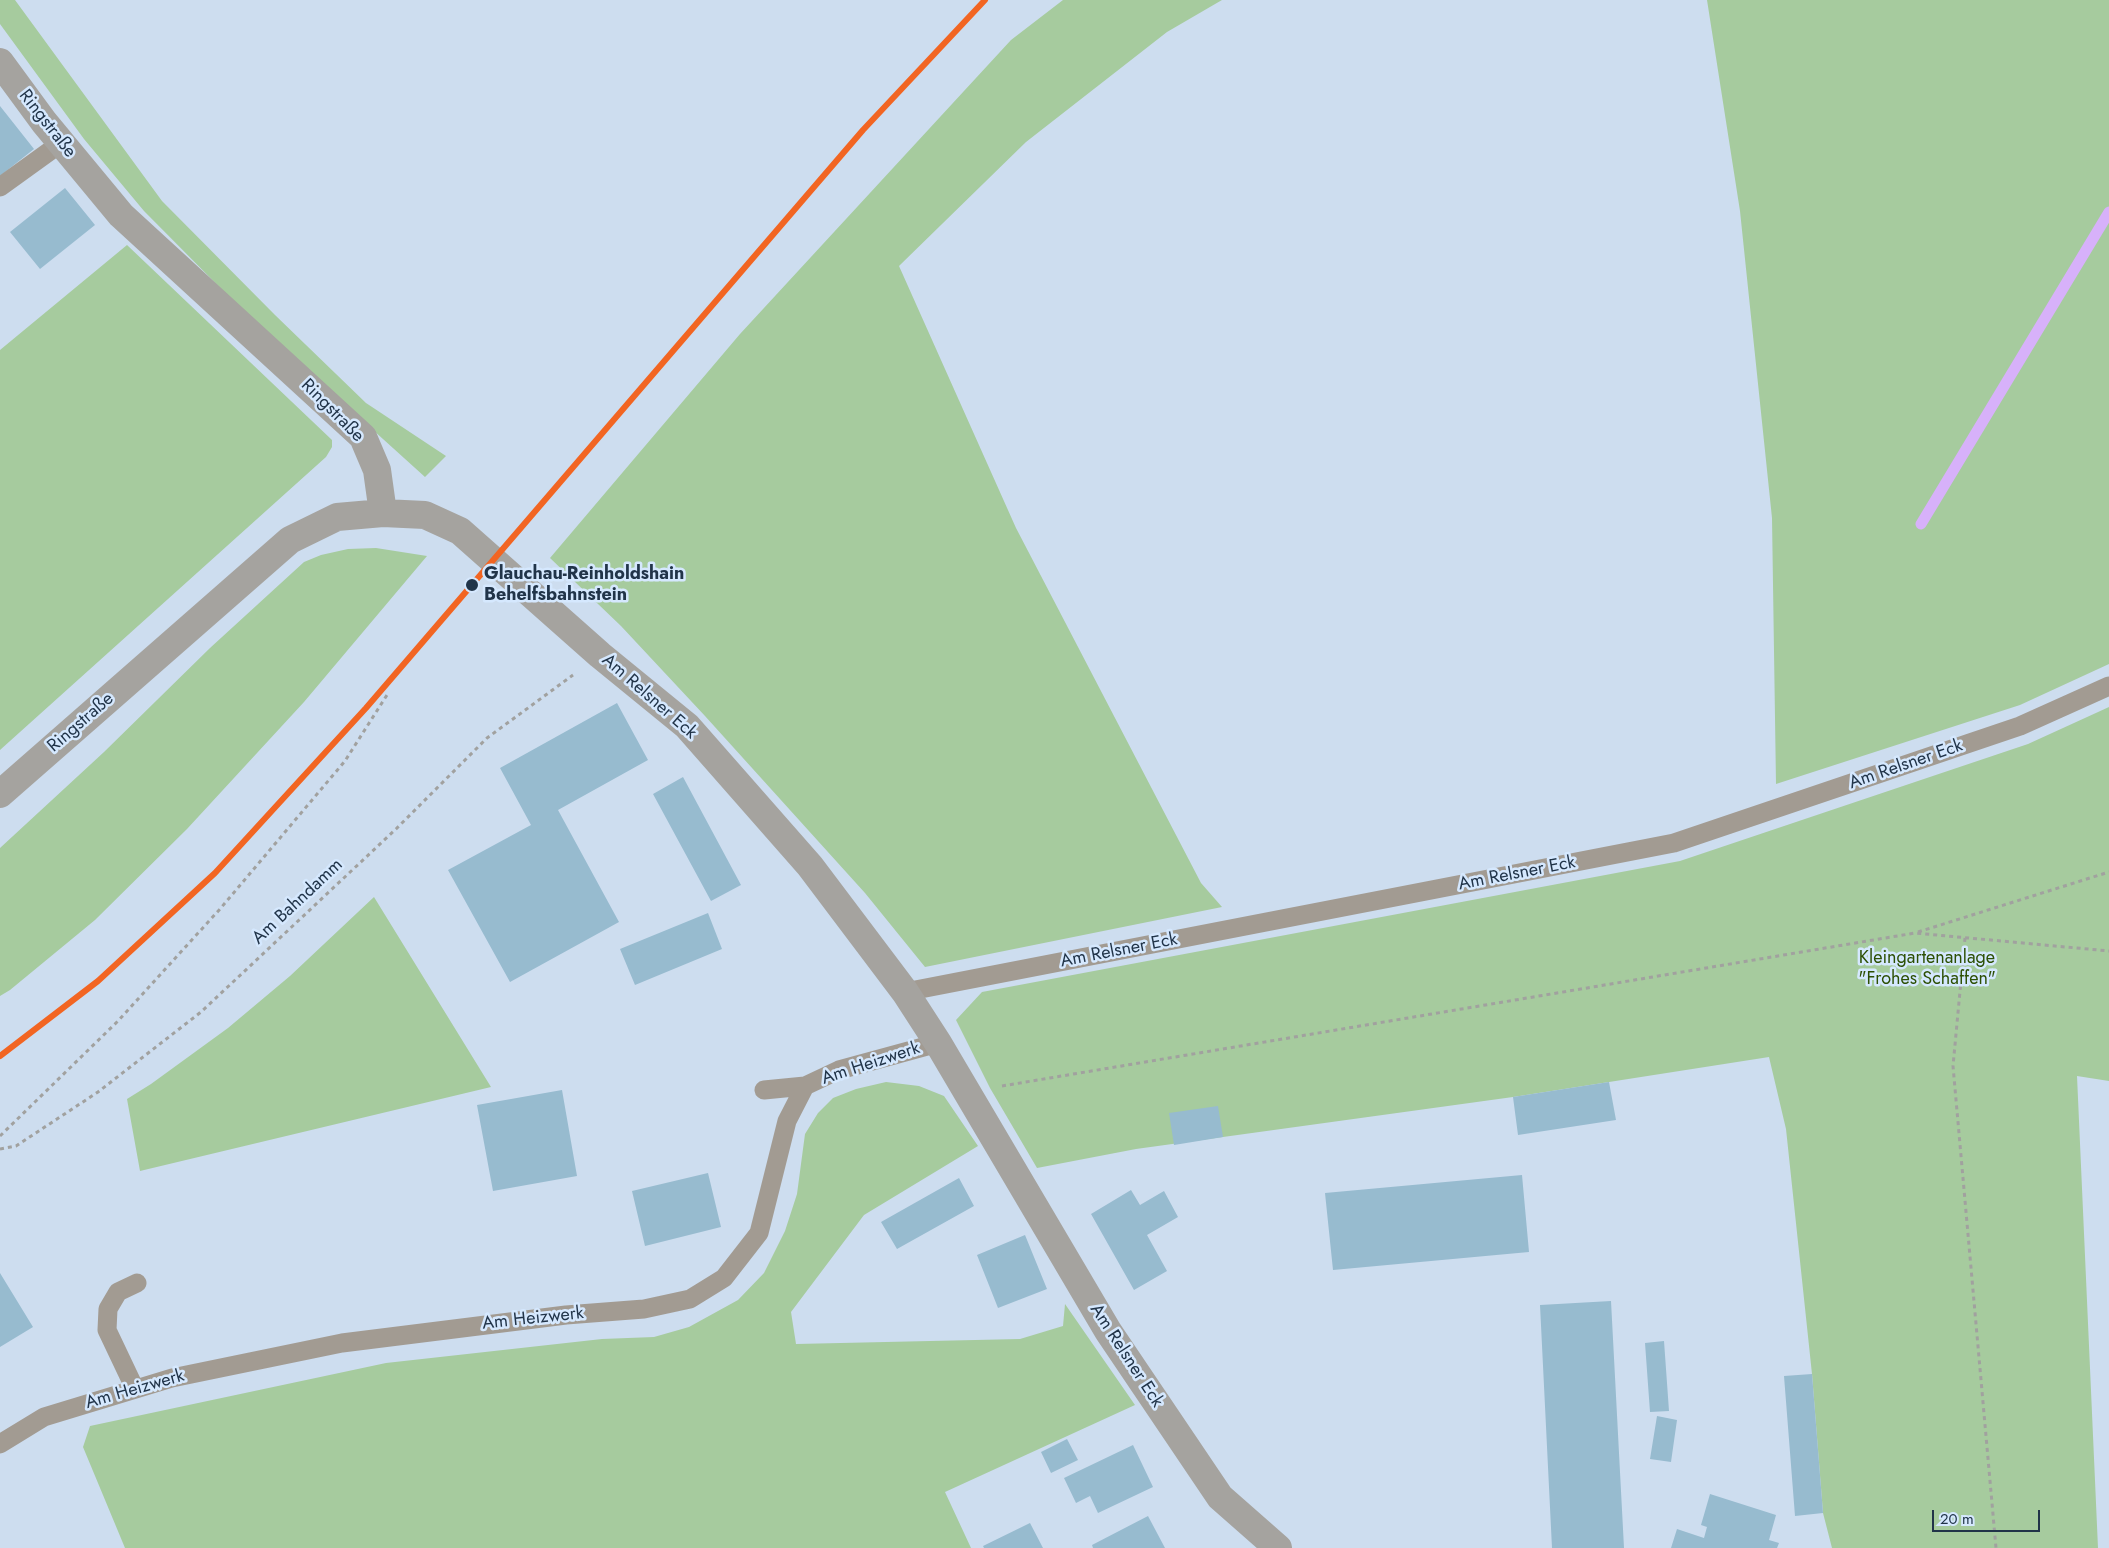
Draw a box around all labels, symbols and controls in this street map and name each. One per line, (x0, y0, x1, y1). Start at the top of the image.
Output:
street label: Ringstraße (14, 86, 80, 162)
street label: Ringstraße (296, 375, 368, 447)
place label: Glauchau-Reinholdshain Behelfsbahnstein (484, 564, 684, 606)
marker: Glauchau-Reinholdshain Behelfsbahnstein (464, 577, 480, 593)
street label: Am Relsner Eck (597, 650, 701, 744)
street label: Ringstraße (44, 689, 118, 757)
street label: Am Relsner Eck (1846, 735, 1966, 795)
street label: Am Relsner Eck (1457, 852, 1577, 896)
street label: Am Bahndamm (248, 855, 348, 949)
street label: Am Relsner Eck (1059, 929, 1179, 973)
park label: Kleingartenanlage "Frohes Schaffen" (1858, 948, 1996, 991)
street label: Am Heizwerk (819, 1038, 923, 1090)
street label: Am Relsner Eck (1085, 1300, 1167, 1412)
street label: Am Heizwerk (481, 1303, 585, 1335)
street label: Am Heizwerk (83, 1366, 187, 1414)
scale bar (1934, 1500, 2042, 1532)
text: 20 m (1940, 1508, 1974, 1530)

